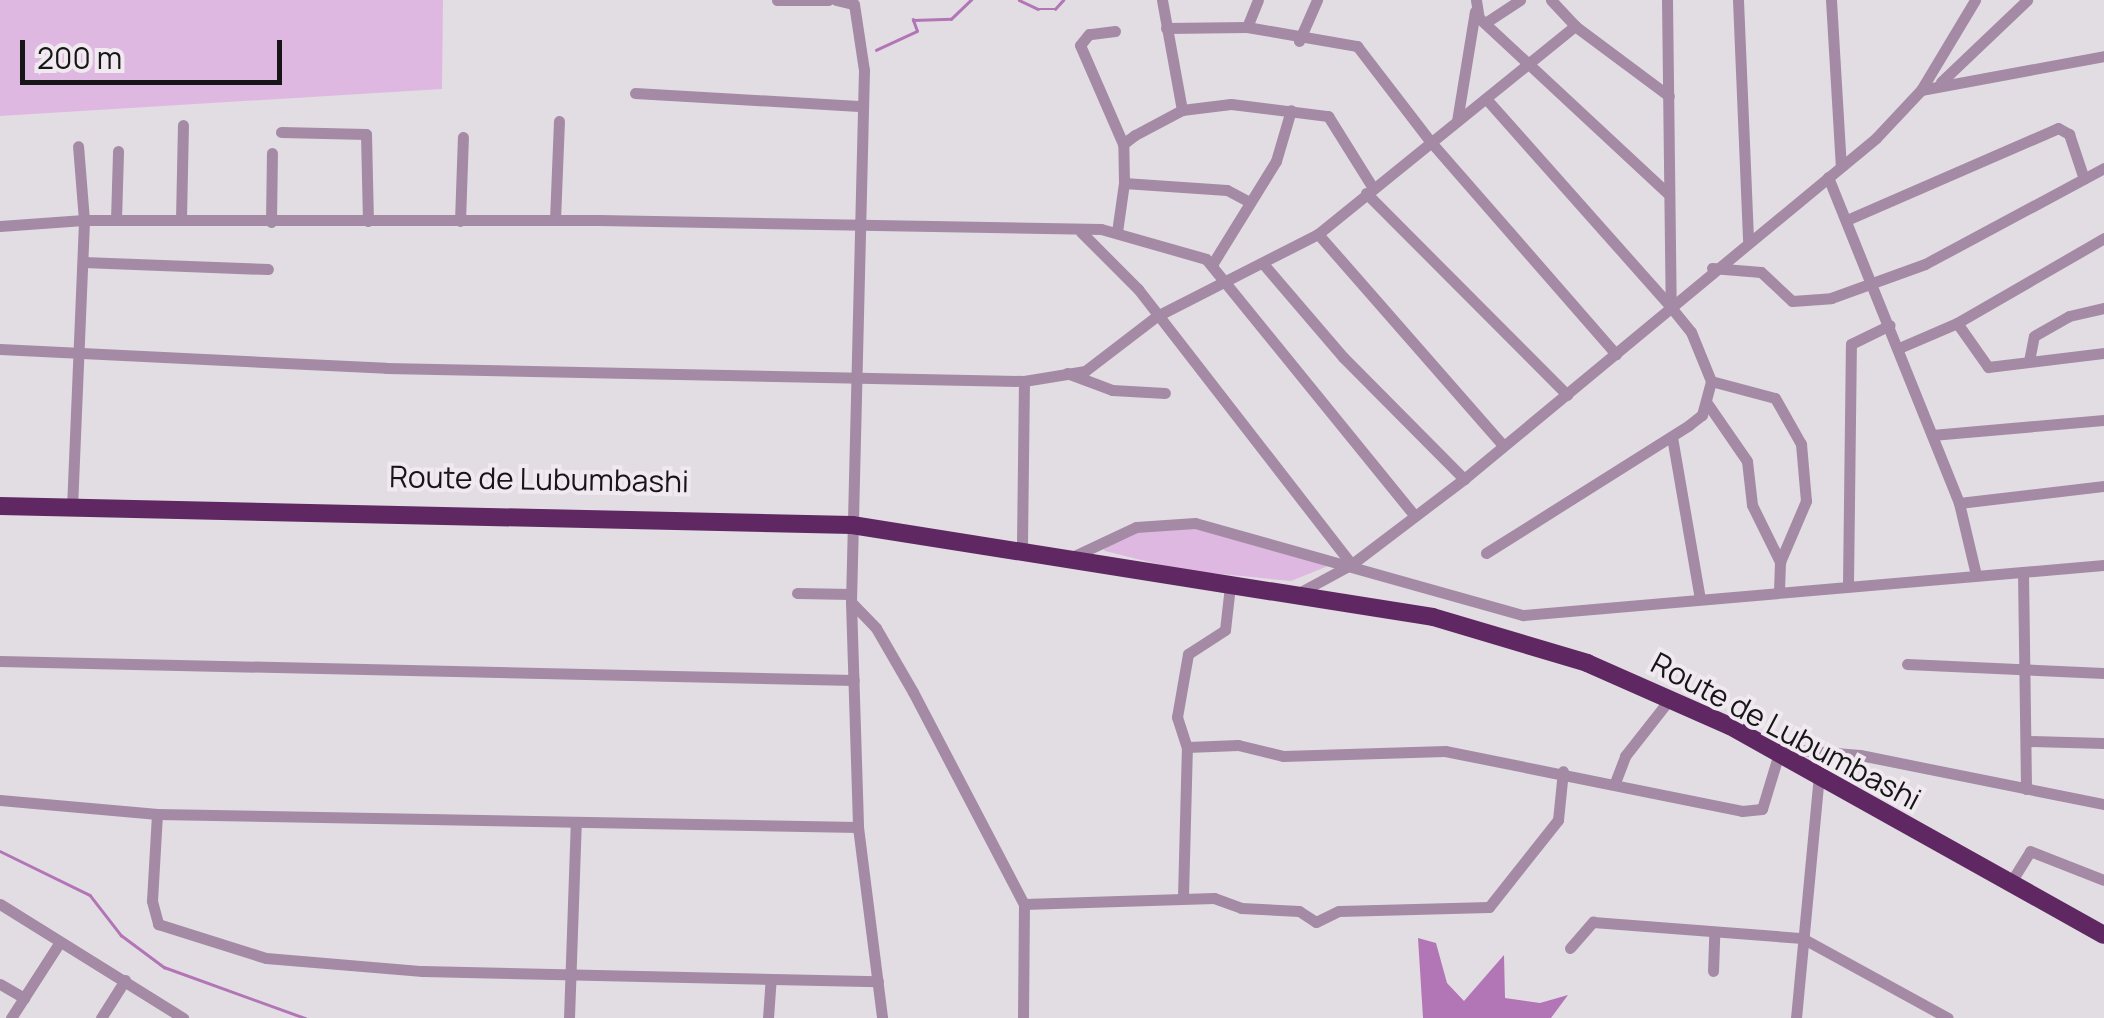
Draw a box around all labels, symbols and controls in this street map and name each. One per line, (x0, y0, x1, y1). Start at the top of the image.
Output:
scale bar (25, 20, 288, 82)
text: 200 m (37, 37, 122, 78)
street label: Route de Lubumbashi (389, 458, 689, 500)
street label: Route de Lubumbashi (1645, 645, 1927, 817)

